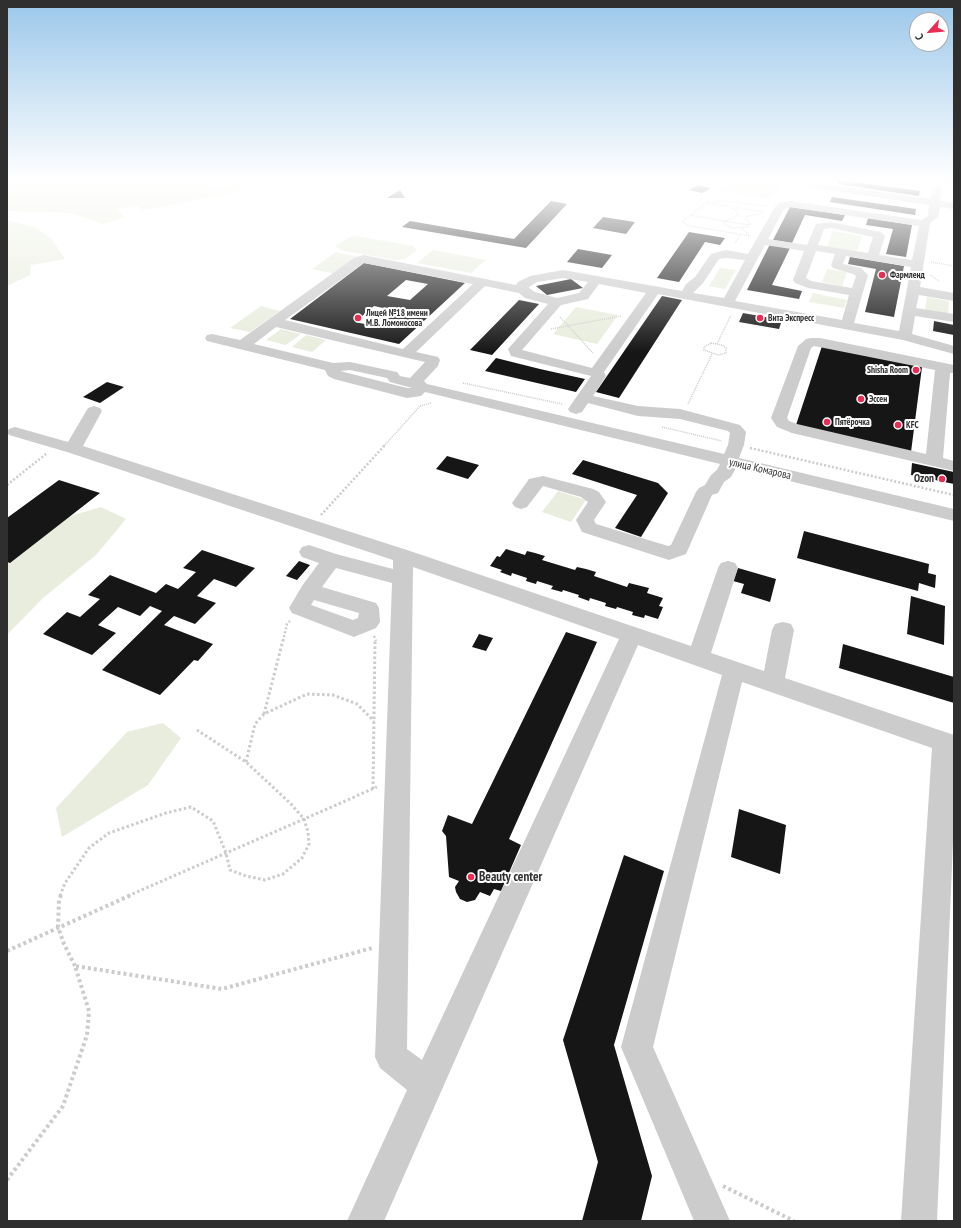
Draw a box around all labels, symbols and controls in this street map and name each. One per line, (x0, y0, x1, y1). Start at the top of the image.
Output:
north arrow (909, 12, 949, 52)
text: С (912, 32, 927, 42)
marker: Фармленд (877, 270, 887, 280)
place label: Фармленд (890, 270, 925, 280)
place label: Лицей №18 имени М.В. Ломоносова (366, 308, 428, 329)
marker: Лицей №18 имени М.В. Ломоносова (353, 313, 363, 323)
marker: Вита Экспресс (755, 313, 765, 323)
place label: Вита Экспресс (768, 313, 814, 323)
place label: Shisha Room (867, 365, 908, 375)
marker: Shisha Room (911, 365, 921, 375)
marker: Эссен (856, 394, 866, 404)
place label: Эссен (869, 394, 887, 404)
marker: Пятёрочка (822, 417, 832, 427)
place label: Пятёрочка (835, 417, 870, 427)
marker: KFC (893, 420, 903, 430)
place label: KFC (906, 420, 919, 430)
street label: улица Комарова (728, 455, 792, 483)
place label: Ozon (914, 472, 934, 486)
marker: Ozon (937, 474, 947, 484)
place label: Beauty center (479, 869, 542, 885)
marker: Beauty center (466, 872, 476, 882)

